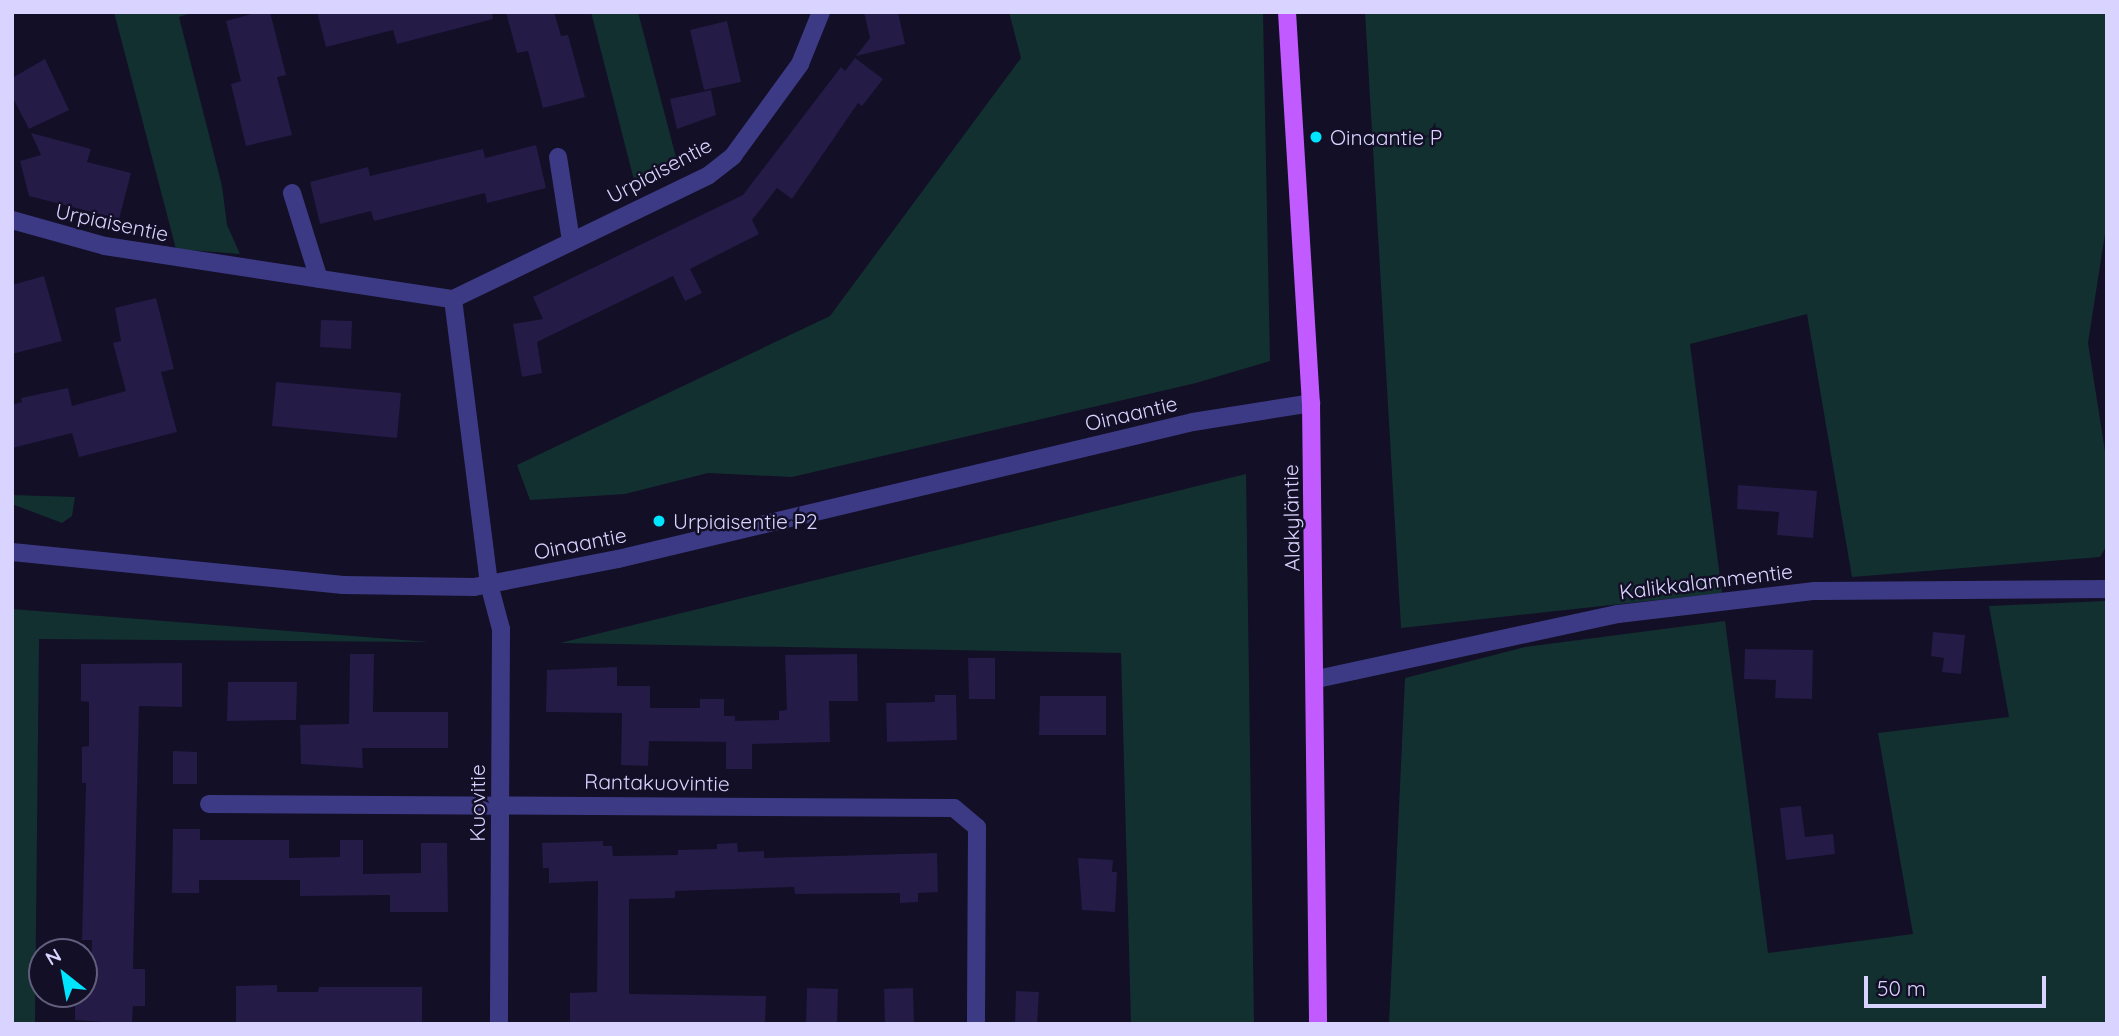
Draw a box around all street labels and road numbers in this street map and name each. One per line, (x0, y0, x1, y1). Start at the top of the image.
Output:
street label: Urpiaisentie (602, 132, 716, 208)
street label: Urpiaisentie (53, 198, 171, 246)
street label: Oinaantie (1082, 390, 1180, 436)
street label: Alakyläntie (1277, 464, 1305, 572)
street label: Oinaantie (531, 522, 629, 564)
street label: Kalikkalammentie (1618, 558, 1794, 604)
street label: Kuovitie (464, 764, 490, 842)
street label: Rantakuovintie (584, 768, 730, 796)

